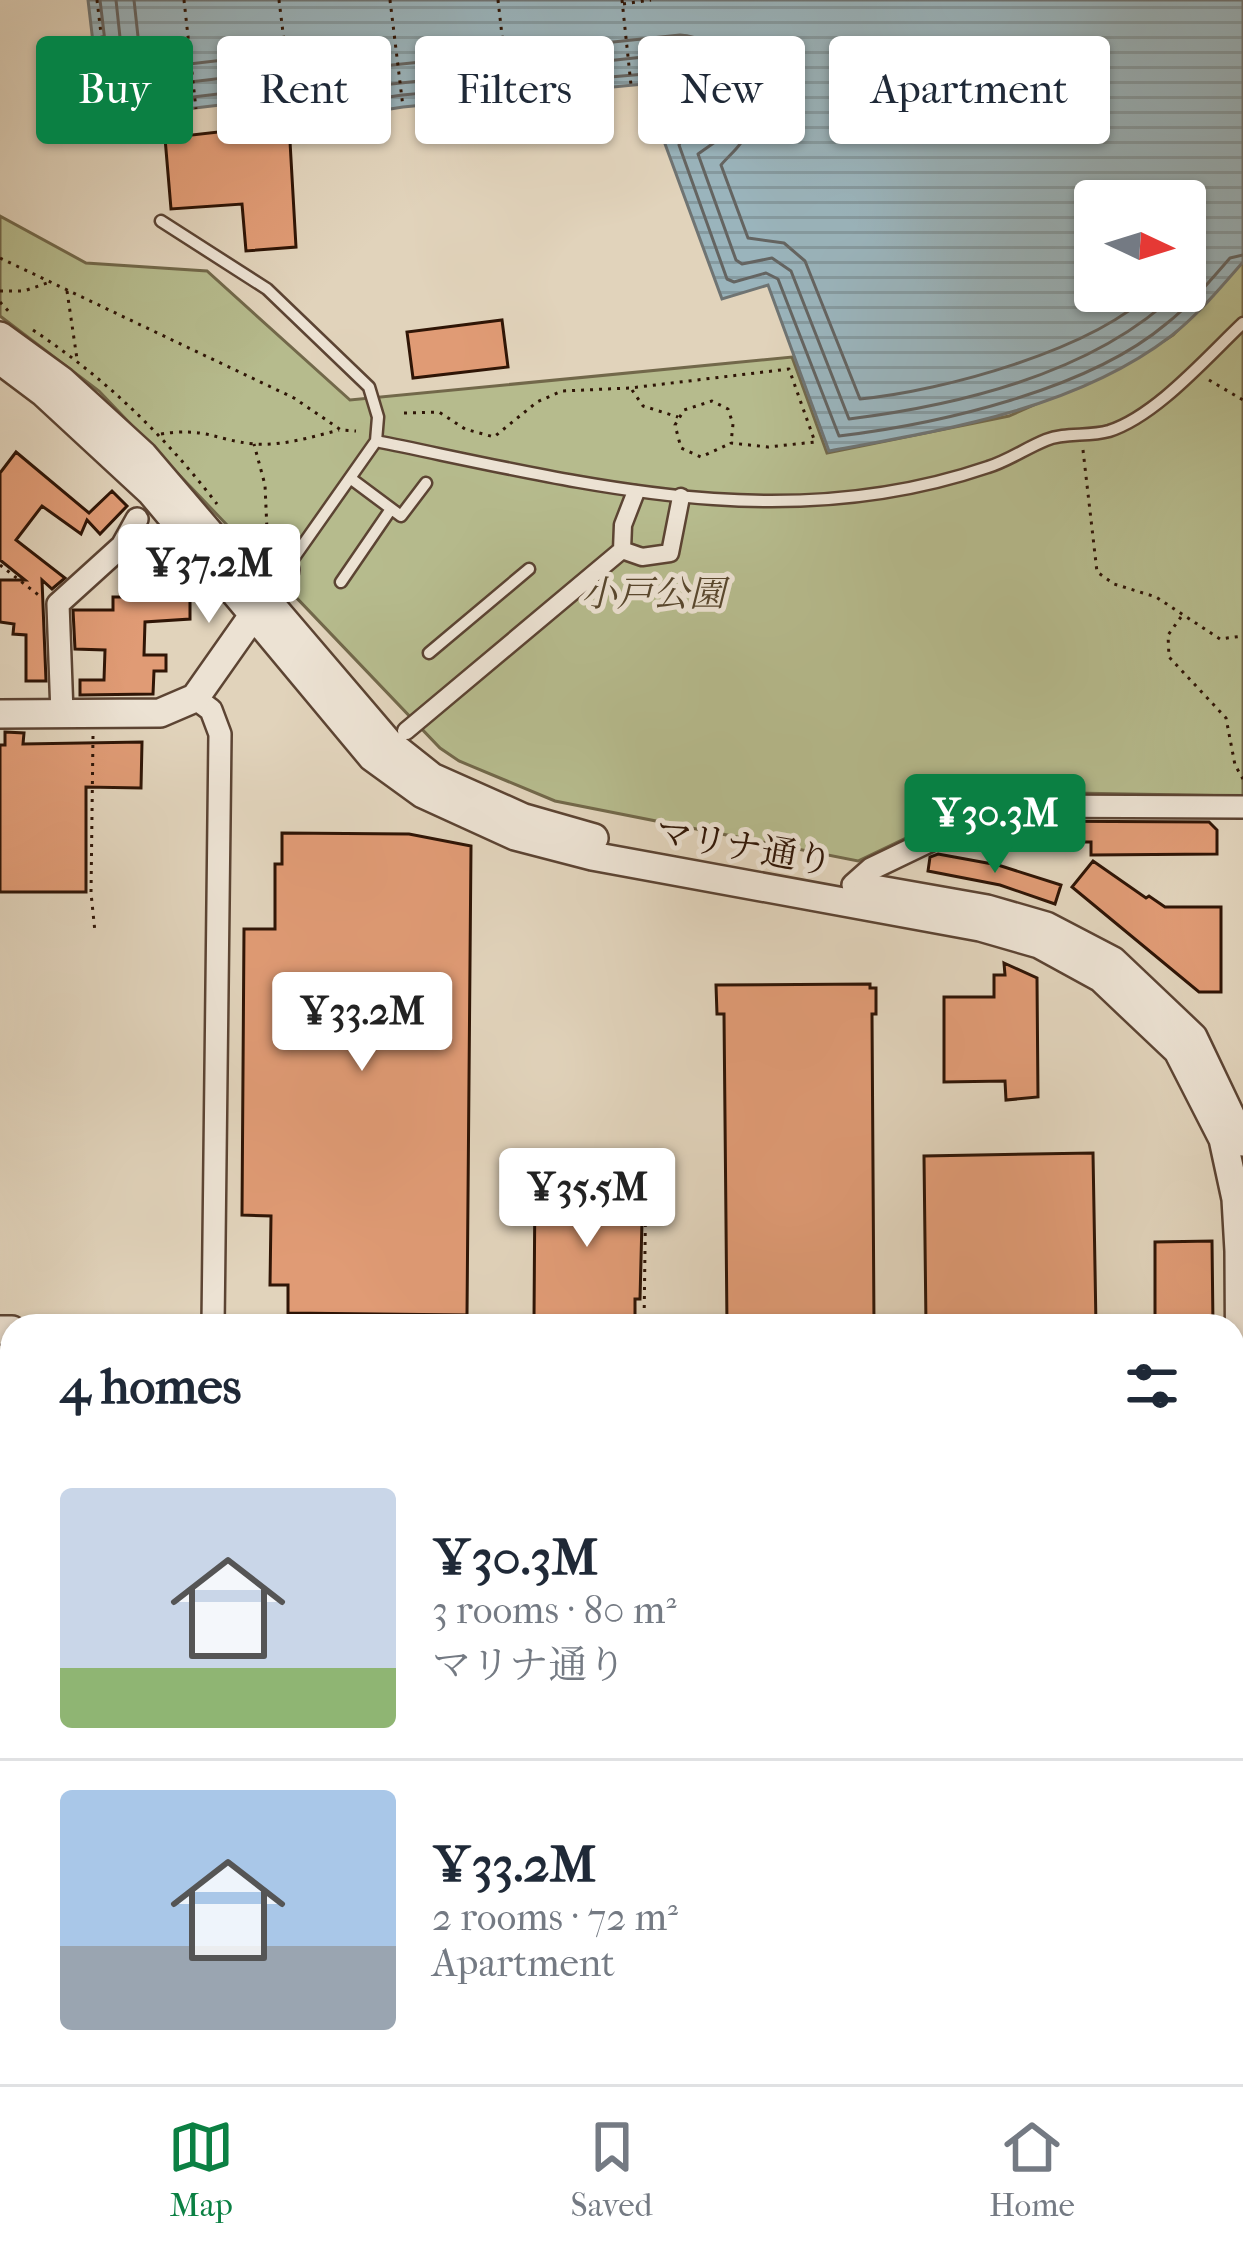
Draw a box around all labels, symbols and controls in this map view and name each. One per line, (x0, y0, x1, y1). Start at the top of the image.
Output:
chip: Buy (36, 36, 193, 144)
chip: Rent (217, 36, 391, 144)
chip: Filters (415, 36, 614, 144)
chip: New (638, 36, 805, 144)
chip: Apartment (829, 36, 1110, 144)
north arrow (1074, 180, 1206, 312)
map controls (1074, 180, 1206, 312)
pin: ¥37.2M (111, 524, 307, 626)
text: ¥37.2M (145, 540, 273, 586)
park label: 小戸公園 (581, 573, 730, 615)
pin: ¥30.3M (897, 774, 1093, 876)
text: ¥30.3M (931, 790, 1059, 836)
street label: マリナ通り (652, 811, 836, 883)
pin: ¥33.2M (264, 972, 460, 1074)
text: ¥33.2M (299, 988, 425, 1034)
pin: ¥35.5M (489, 1148, 685, 1250)
text: ¥35.5M (526, 1164, 648, 1210)
icon: filters (1119, 1353, 1185, 1419)
text: 4 homes (60, 1356, 241, 1416)
text: ¥30.3M (432, 1527, 598, 1587)
icon: home (156, 1536, 300, 1680)
text: 3 rooms · 80 m² (432, 1587, 676, 1633)
text: マリナ通り (432, 1642, 626, 1688)
text: ¥33.2M (432, 1834, 596, 1894)
icon: home (156, 1838, 300, 1982)
text: 2 rooms · 72 m² (432, 1894, 678, 1940)
text: Apartment (432, 1940, 615, 1986)
tab: Map (168, 2114, 234, 2225)
tab: Saved (571, 2114, 652, 2225)
tab: Home (989, 2114, 1075, 2225)

